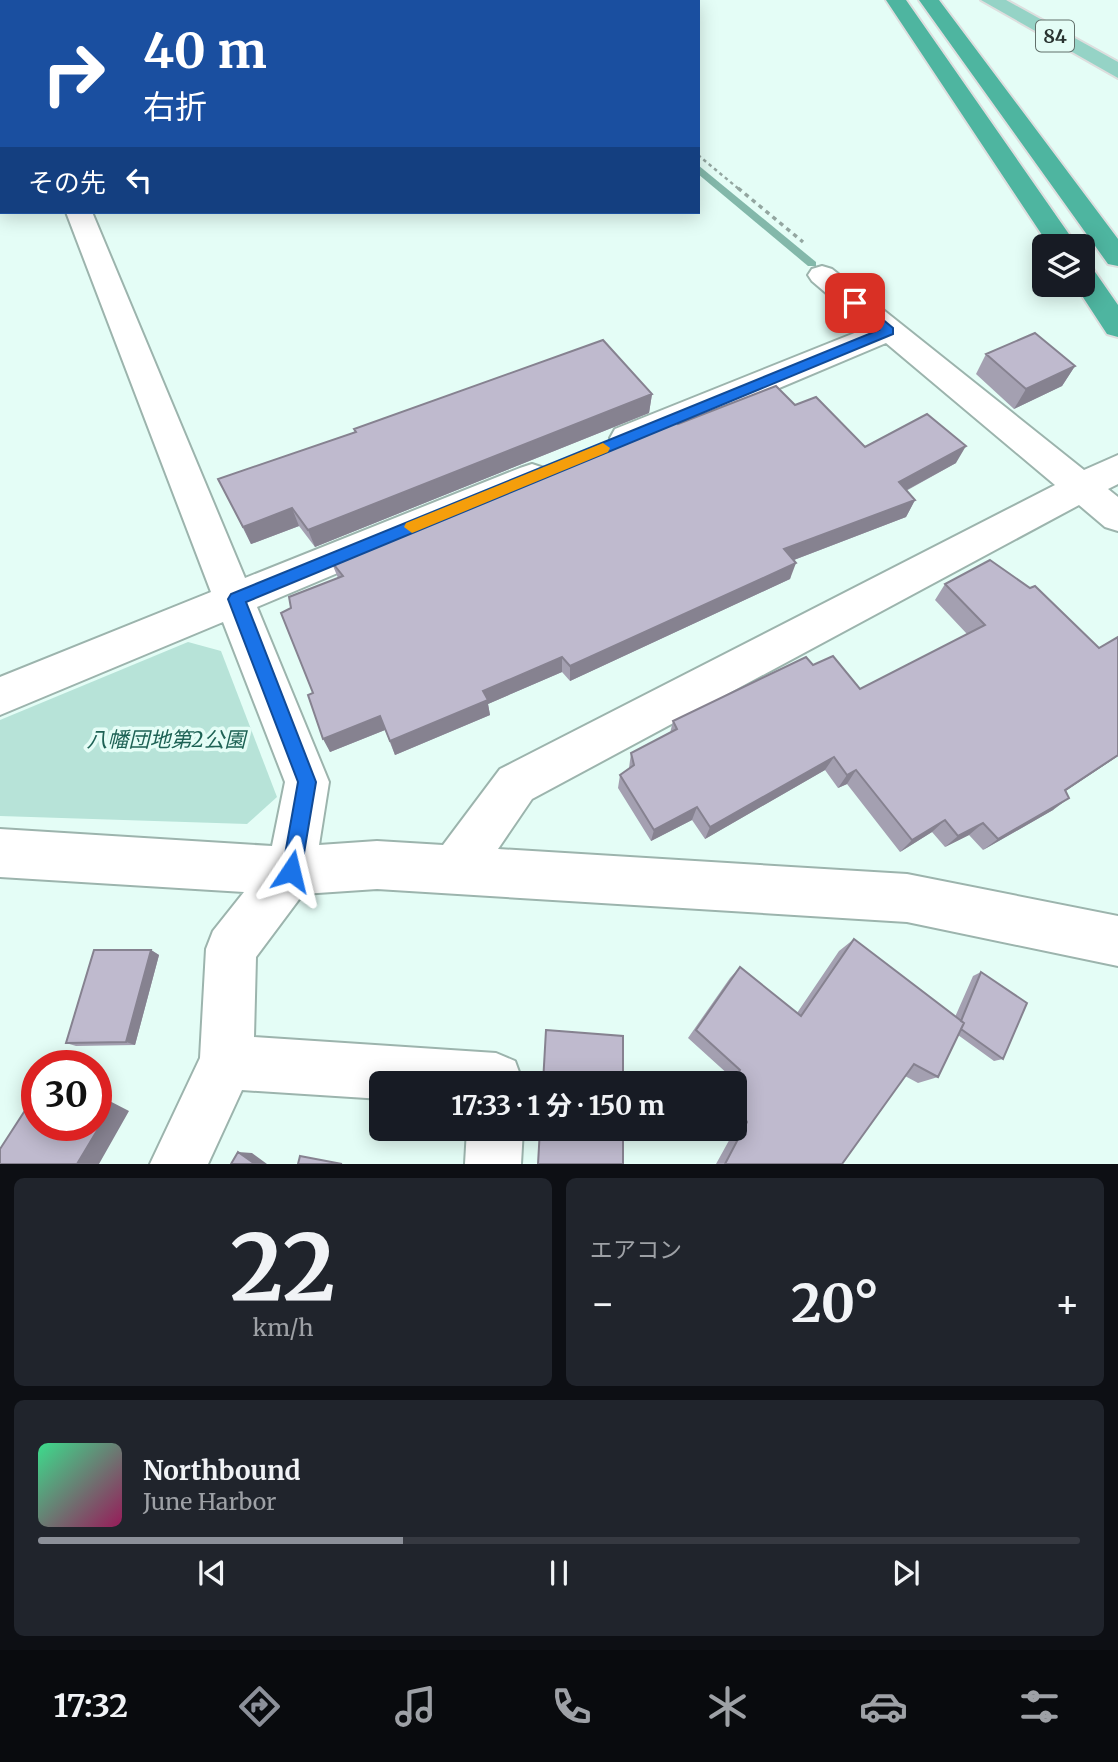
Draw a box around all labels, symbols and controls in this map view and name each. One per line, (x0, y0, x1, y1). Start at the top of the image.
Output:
text: 40 m (143, 20, 267, 81)
road number: 84 (1036, 20, 1074, 52)
icon: right (28, 28, 119, 119)
text: 右折 (143, 87, 207, 127)
icon: left (120, 161, 158, 199)
text: その先 (28, 166, 106, 199)
map controls (1032, 234, 1095, 297)
button: layers (1032, 234, 1095, 297)
pin (825, 273, 885, 333)
icon: arrive (836, 284, 874, 322)
park label: 八幡団地第2公園 (87, 726, 248, 753)
position arrow (254, 834, 328, 908)
speed limit sign: 30 (21, 1050, 112, 1141)
text: 17:33 · 1 分 · 150 m (451, 1089, 665, 1122)
text: 22 (230, 1210, 336, 1325)
text: エアコン (590, 1235, 682, 1264)
text: 20° (791, 1271, 879, 1336)
text: − (590, 1280, 615, 1327)
text: + (1055, 1280, 1080, 1327)
text: km/h (253, 1313, 313, 1342)
text: Northbound (143, 1454, 301, 1487)
text: June Harbor (143, 1487, 276, 1516)
icon: previous (193, 1554, 231, 1592)
icon: pause (540, 1554, 578, 1592)
icon: next (887, 1554, 925, 1592)
icon: directions (235, 1682, 284, 1731)
icon: music (391, 1682, 440, 1731)
icon: phone (547, 1682, 596, 1731)
icon: climate (703, 1682, 752, 1731)
icon: car (859, 1682, 908, 1731)
icon: filters (1015, 1682, 1064, 1731)
text: 17:32 (54, 1686, 128, 1726)

